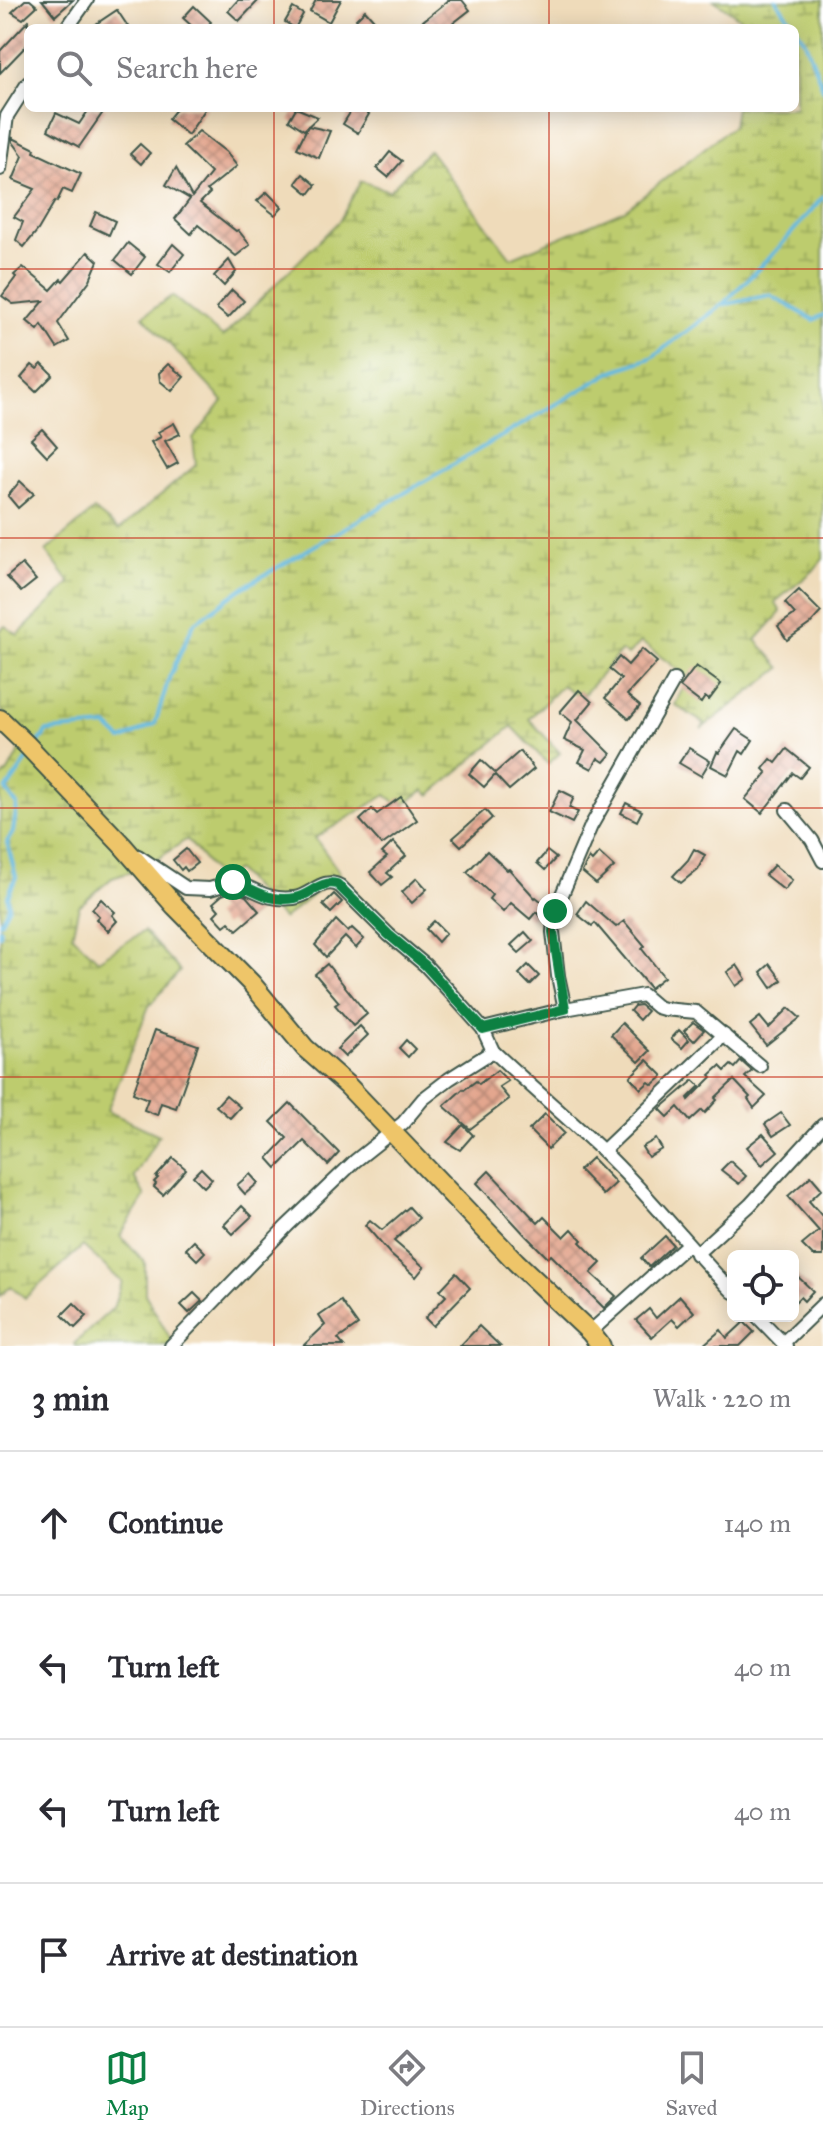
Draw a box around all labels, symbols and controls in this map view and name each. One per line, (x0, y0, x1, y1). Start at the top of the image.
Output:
search box (24, 24, 799, 112)
icon: search (52, 46, 96, 90)
text: Search here (116, 50, 258, 86)
route start (215, 864, 251, 900)
route end (537, 893, 573, 929)
map controls (727, 1250, 799, 1322)
button: locate (727, 1250, 799, 1322)
text: 3 min (32, 1378, 109, 1419)
text: Walk · 220 m (652, 1382, 791, 1414)
icon: ahead (32, 1501, 76, 1545)
text: Continue (108, 1505, 223, 1541)
text: 140 m (724, 1507, 791, 1539)
icon: left (32, 1645, 76, 1689)
text: Turn left (108, 1649, 219, 1685)
text: 40 m (734, 1651, 791, 1683)
icon: left (32, 1789, 76, 1833)
text: Turn left (108, 1793, 219, 1829)
text: 40 m (734, 1795, 791, 1827)
icon: arrive (32, 1933, 76, 1977)
text: Arrive at destination (108, 1937, 358, 1973)
tab: Map (105, 2046, 149, 2121)
tab: Directions (360, 2046, 455, 2121)
tab: Saved (665, 2046, 718, 2121)

